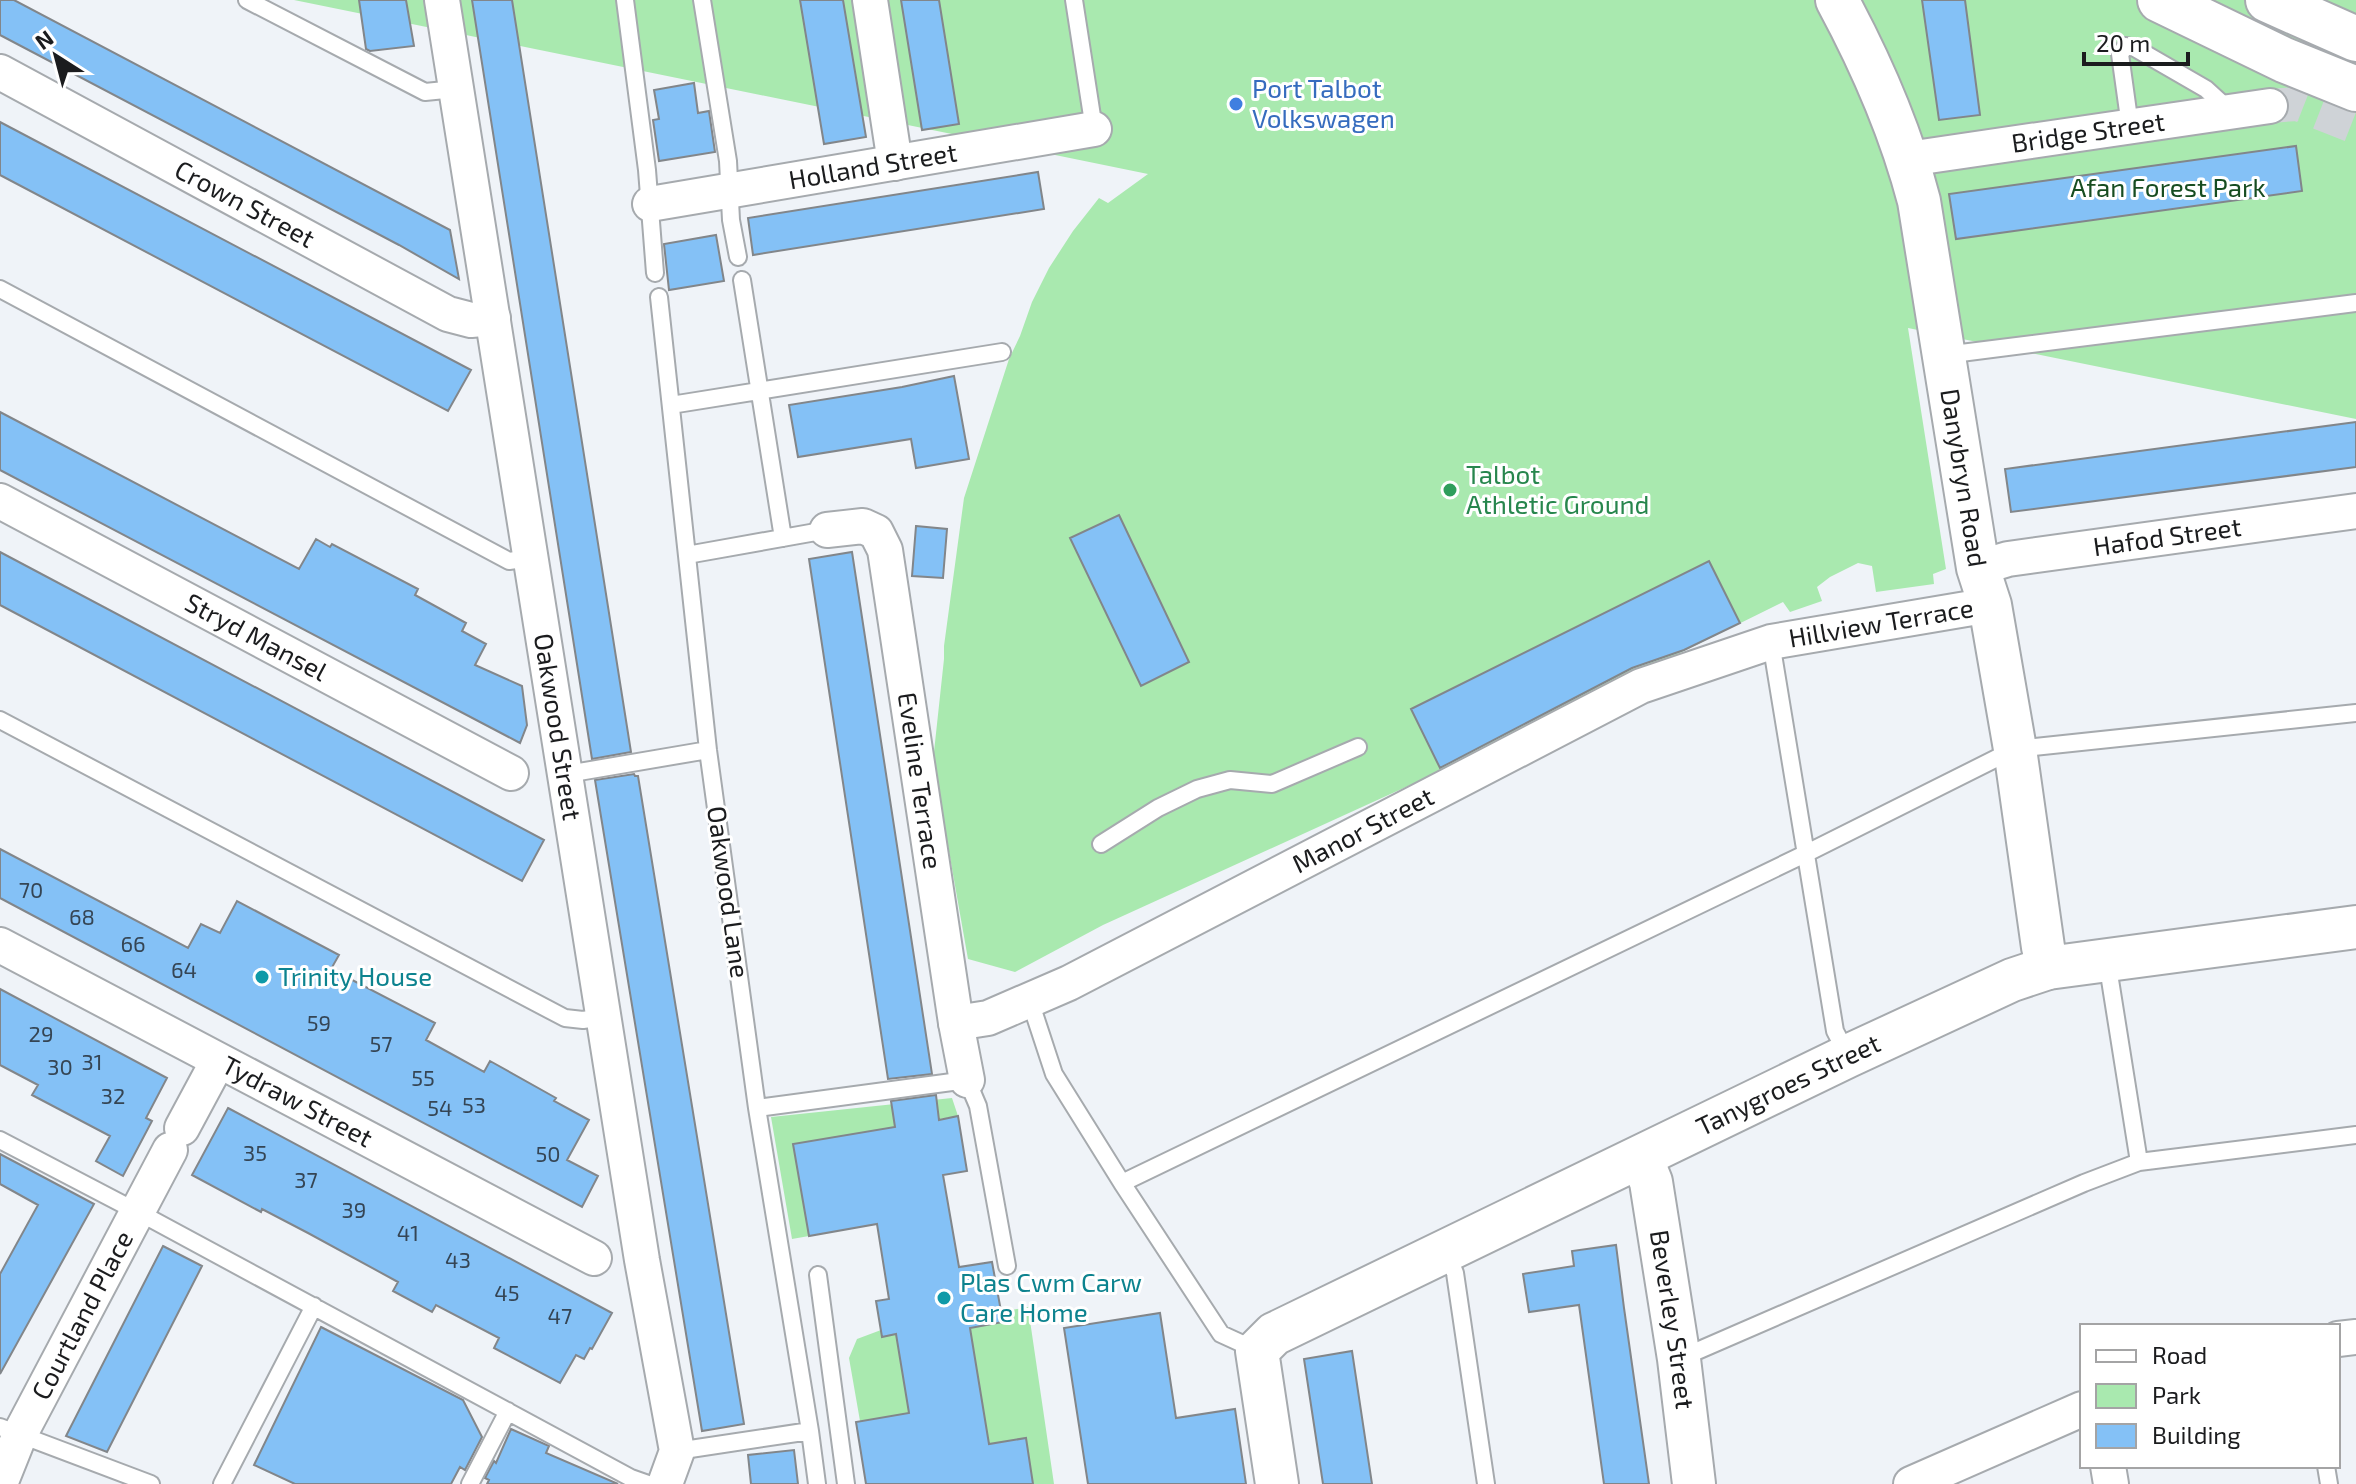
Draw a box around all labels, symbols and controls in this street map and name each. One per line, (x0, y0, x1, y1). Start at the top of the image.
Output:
north arrow (16, 16, 96, 96)
scale bar (2084, 16, 2188, 66)
text: N (30, 24, 58, 54)
text: 20 m (2096, 28, 2150, 57)
place label: Port Talbot Volkswagen (1252, 72, 1395, 133)
marker: Port Talbot Volkswagen (1227, 95, 1245, 113)
street label: Bridge Street (2009, 105, 2167, 158)
street label: Holland Street (786, 135, 959, 194)
street label: Crown Street (170, 153, 321, 253)
park label: Afan Forest Park (2070, 171, 2266, 202)
street label: Danybryn Road (1935, 386, 1995, 569)
place label: Talbot Athletic Ground (1466, 458, 1649, 519)
marker: Talbot Athletic Ground (1441, 481, 1459, 499)
street label: Hafod Street (2091, 510, 2243, 561)
street label: Stryd Mansel (180, 586, 333, 686)
street label: Hillview Terrace (1786, 591, 1976, 653)
street label: Oakwood Street (529, 631, 589, 822)
street label: Eveline Terrace (893, 690, 950, 871)
street label: Manor Street (1286, 779, 1438, 878)
street label: Oakwood Lane (702, 804, 757, 980)
house number: 70 (19, 876, 43, 902)
house number: 68 (69, 903, 95, 929)
house number: 66 (120, 930, 146, 956)
house number: 64 (171, 956, 197, 982)
place label: Trinity House (278, 960, 432, 991)
marker: Trinity House (253, 968, 271, 986)
house number: 59 (307, 1009, 331, 1035)
house number: 29 (29, 1020, 53, 1046)
street label: Tanygroes Street (1691, 1026, 1885, 1141)
house number: 57 (369, 1030, 393, 1056)
house number: 31 (82, 1048, 103, 1074)
street label: Tydraw Street (218, 1048, 378, 1153)
house number: 30 (47, 1053, 73, 1079)
house number: 55 (411, 1064, 435, 1090)
house number: 32 (101, 1082, 125, 1108)
house number: 53 (462, 1091, 486, 1117)
house number: 54 (427, 1094, 453, 1120)
house number: 35 (243, 1139, 267, 1165)
house number: 50 (535, 1140, 561, 1166)
house number: 37 (294, 1166, 318, 1192)
house number: 39 (342, 1196, 366, 1222)
house number: 41 (397, 1219, 419, 1245)
street label: Courtland Place (24, 1225, 139, 1404)
street label: Beverley Street (1645, 1227, 1702, 1411)
house number: 43 (445, 1246, 471, 1272)
place label: Plas Cwm Carw Care Home (960, 1266, 1142, 1327)
house number: 45 (494, 1279, 520, 1305)
marker: Plas Cwm Carw Care Home (935, 1289, 953, 1307)
house number: 47 (548, 1302, 572, 1328)
legend (2080, 1324, 2340, 1468)
text: Road (2152, 1340, 2207, 1369)
text: Park (2152, 1380, 2201, 1409)
text: Building (2152, 1420, 2241, 1449)

